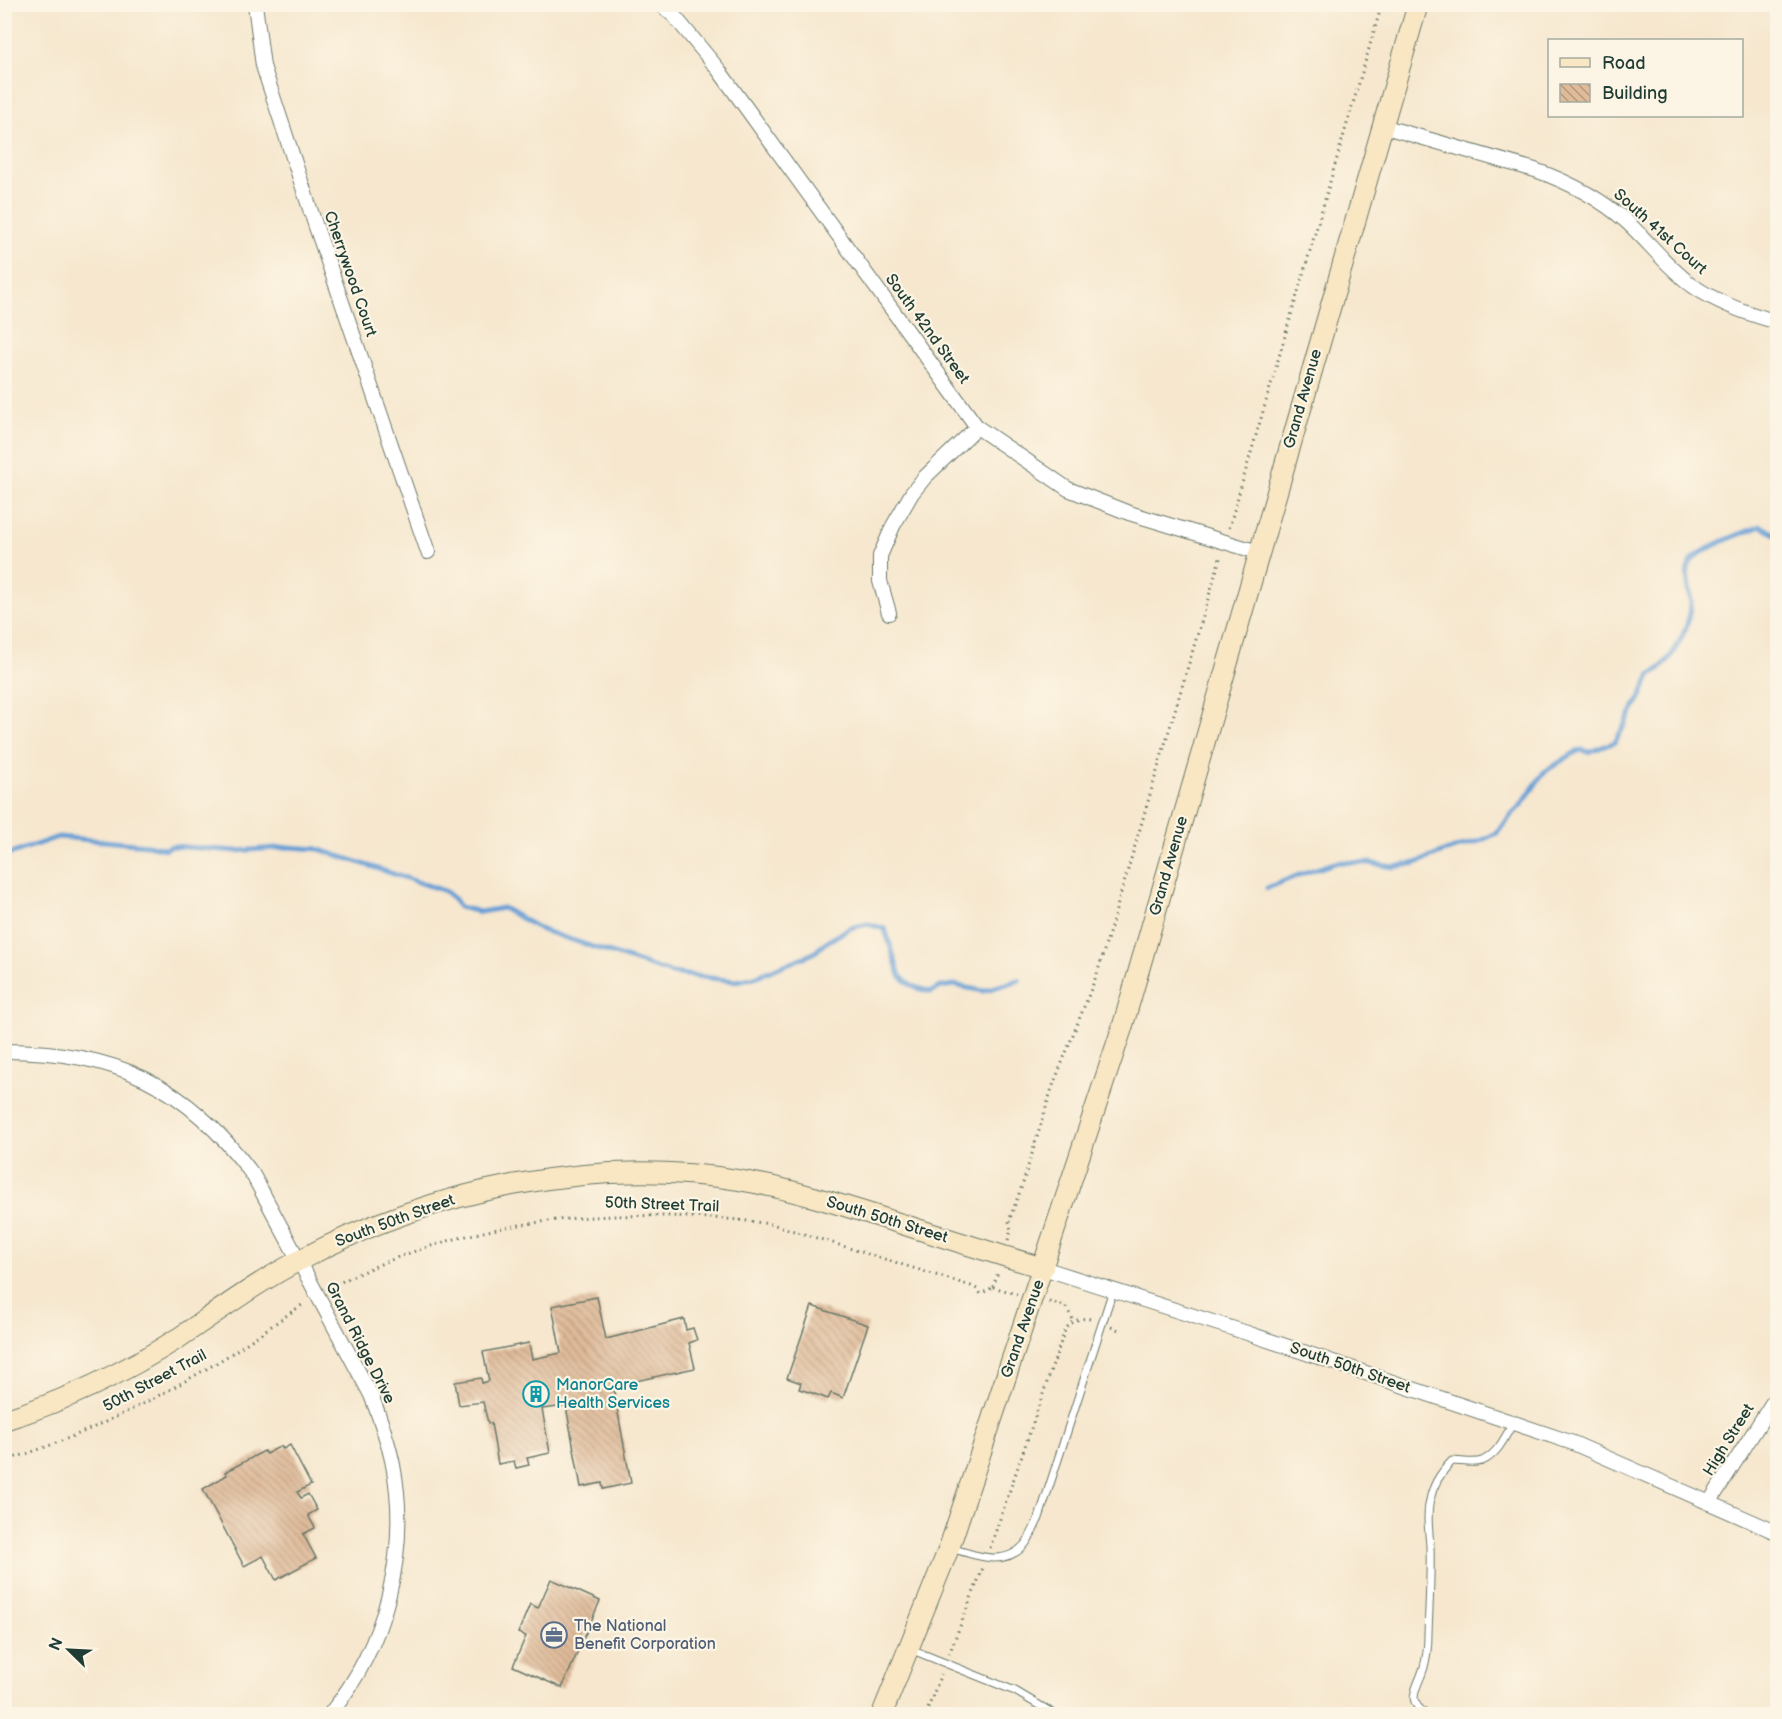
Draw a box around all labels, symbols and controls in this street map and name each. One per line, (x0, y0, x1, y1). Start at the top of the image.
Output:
legend (1548, 39, 1743, 117)
text: Road (1602, 53, 1646, 74)
text: Building (1602, 83, 1668, 104)
street label: South 41st Court (1610, 185, 1711, 279)
street label: Cherrywood Court (320, 209, 380, 339)
street label: South 42nd Street (881, 270, 973, 388)
street label: Grand Avenue (1280, 347, 1326, 451)
street label: Grand Avenue (1146, 814, 1192, 918)
street label: South 50th Street (333, 1191, 457, 1251)
street label: South 50th Street (824, 1193, 950, 1248)
street label: 50th Street Trail (604, 1194, 720, 1216)
street label: Grand Avenue (997, 1277, 1049, 1381)
street label: Grand Ridge Drive (321, 1279, 399, 1407)
street label: South 50th Street (1287, 1339, 1413, 1398)
street label: 50th Street Trail (100, 1346, 210, 1416)
place label: ManorCare Health Services (556, 1376, 670, 1413)
building icon: ManorCare Health Services (521, 1379, 551, 1409)
street label: High Street (1699, 1400, 1759, 1480)
place label: The National Benefit Corporation (574, 1617, 716, 1654)
north arrow (39, 1620, 99, 1680)
office icon: The National Benefit Corporation (539, 1620, 569, 1650)
text: N (46, 1635, 68, 1654)

